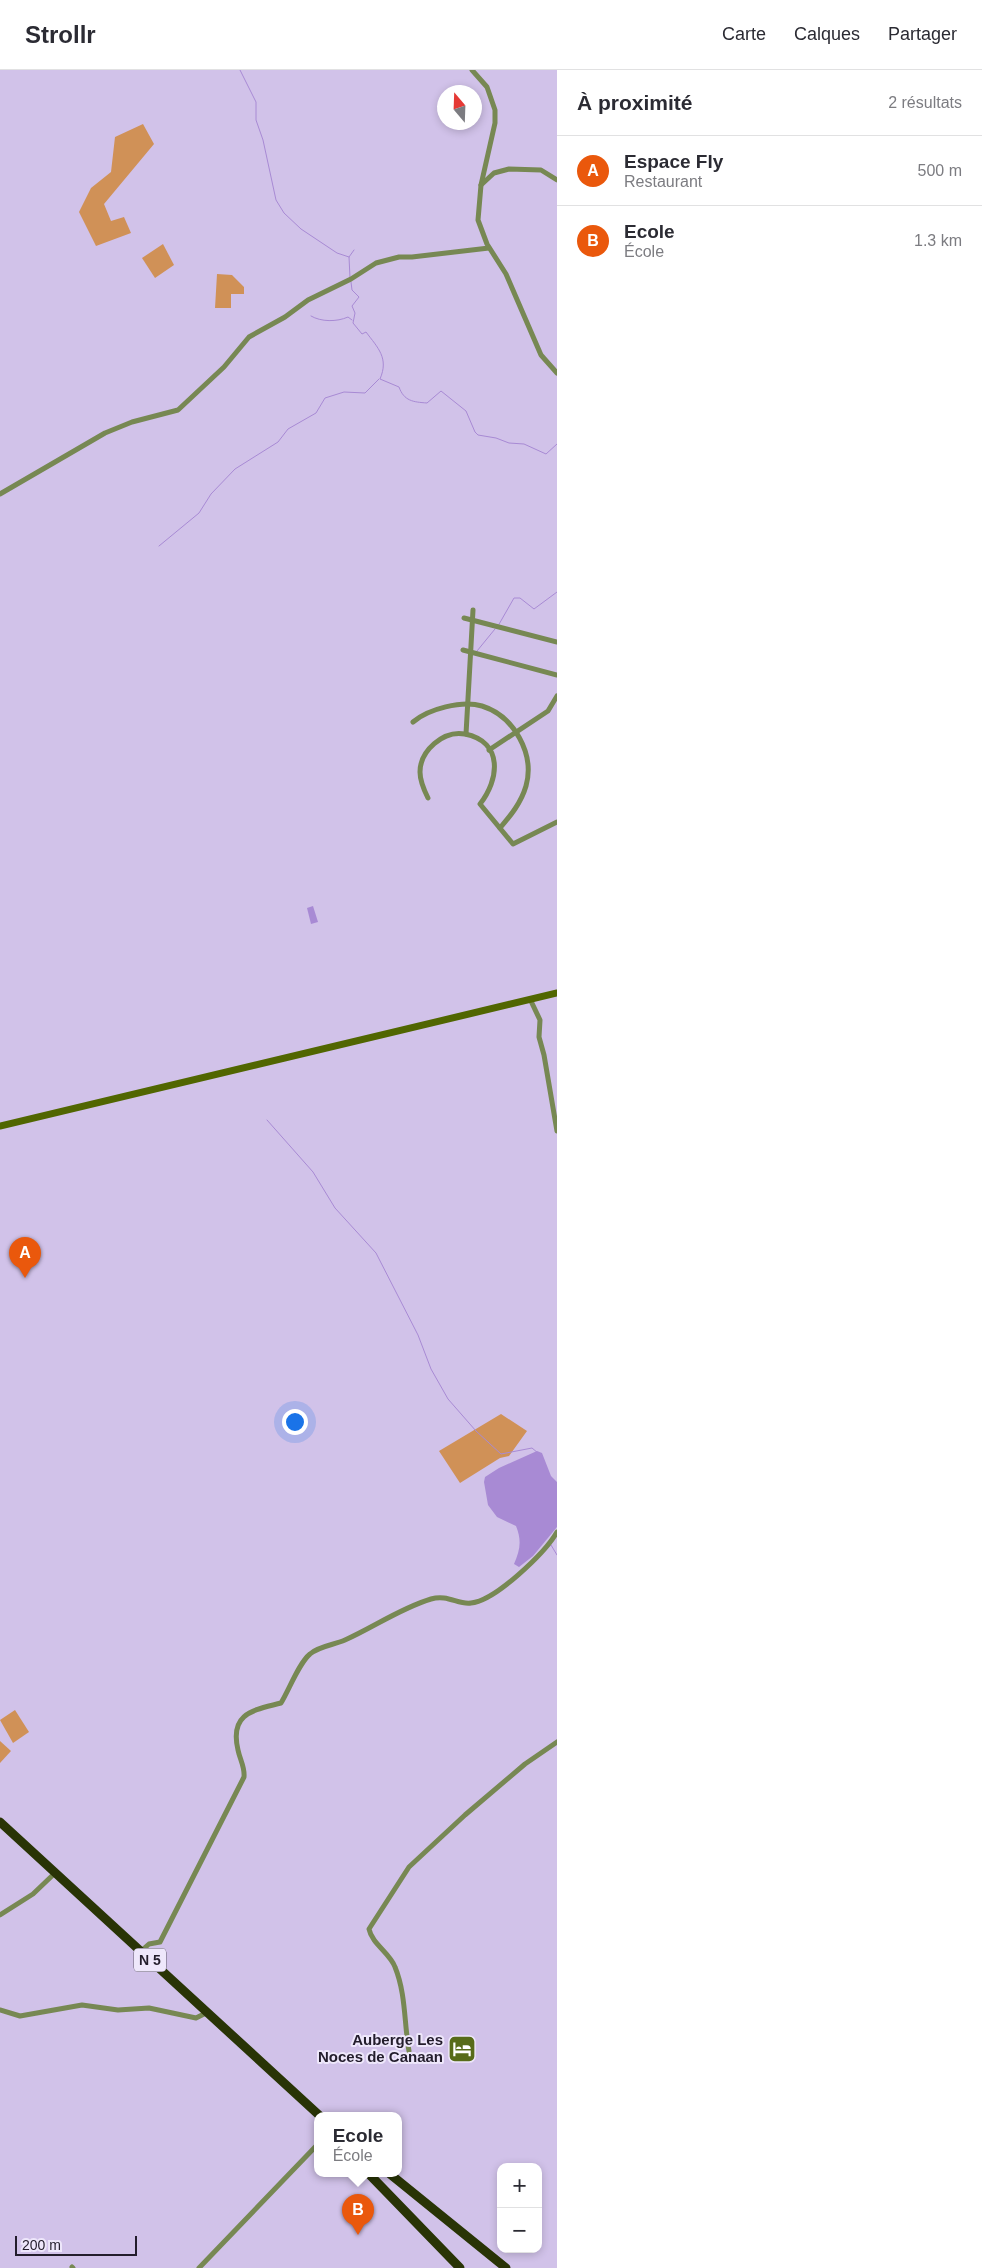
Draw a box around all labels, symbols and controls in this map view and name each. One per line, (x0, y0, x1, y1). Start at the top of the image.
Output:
text: Strollr (25, 21, 96, 48)
text: Carte (722, 24, 766, 44)
text: Calques (794, 24, 860, 44)
text: Partager (888, 24, 957, 44)
north arrow (437, 85, 482, 130)
text: À proximité (577, 91, 693, 114)
text: 2 résultats (888, 94, 962, 111)
text: Espace Fly (624, 151, 723, 172)
text: A (587, 162, 599, 179)
text: 500 m (918, 162, 962, 179)
text: Restaurant (624, 173, 702, 190)
text: Ecole (624, 221, 675, 242)
text: B (587, 232, 599, 249)
text: 1.3 km (914, 232, 962, 249)
text: École (624, 243, 664, 260)
pin: A (9, 1237, 41, 1278)
your location (282, 1409, 308, 1435)
road number: N 5 (134, 1948, 166, 1972)
place label: Auberge Les Noces de Canaan (318, 2031, 443, 2065)
hotel icon: Auberge Les Noces de Canaan (447, 2034, 477, 2064)
popup (314, 2112, 402, 2177)
text: Ecole (333, 2125, 383, 2146)
text: École (333, 2147, 373, 2164)
map controls (497, 2163, 542, 2253)
button: + (497, 2163, 542, 2208)
pin: B (342, 2194, 374, 2235)
button: − (497, 2208, 542, 2253)
scale bar (15, 2233, 138, 2256)
text: 200 m (22, 2237, 61, 2253)

